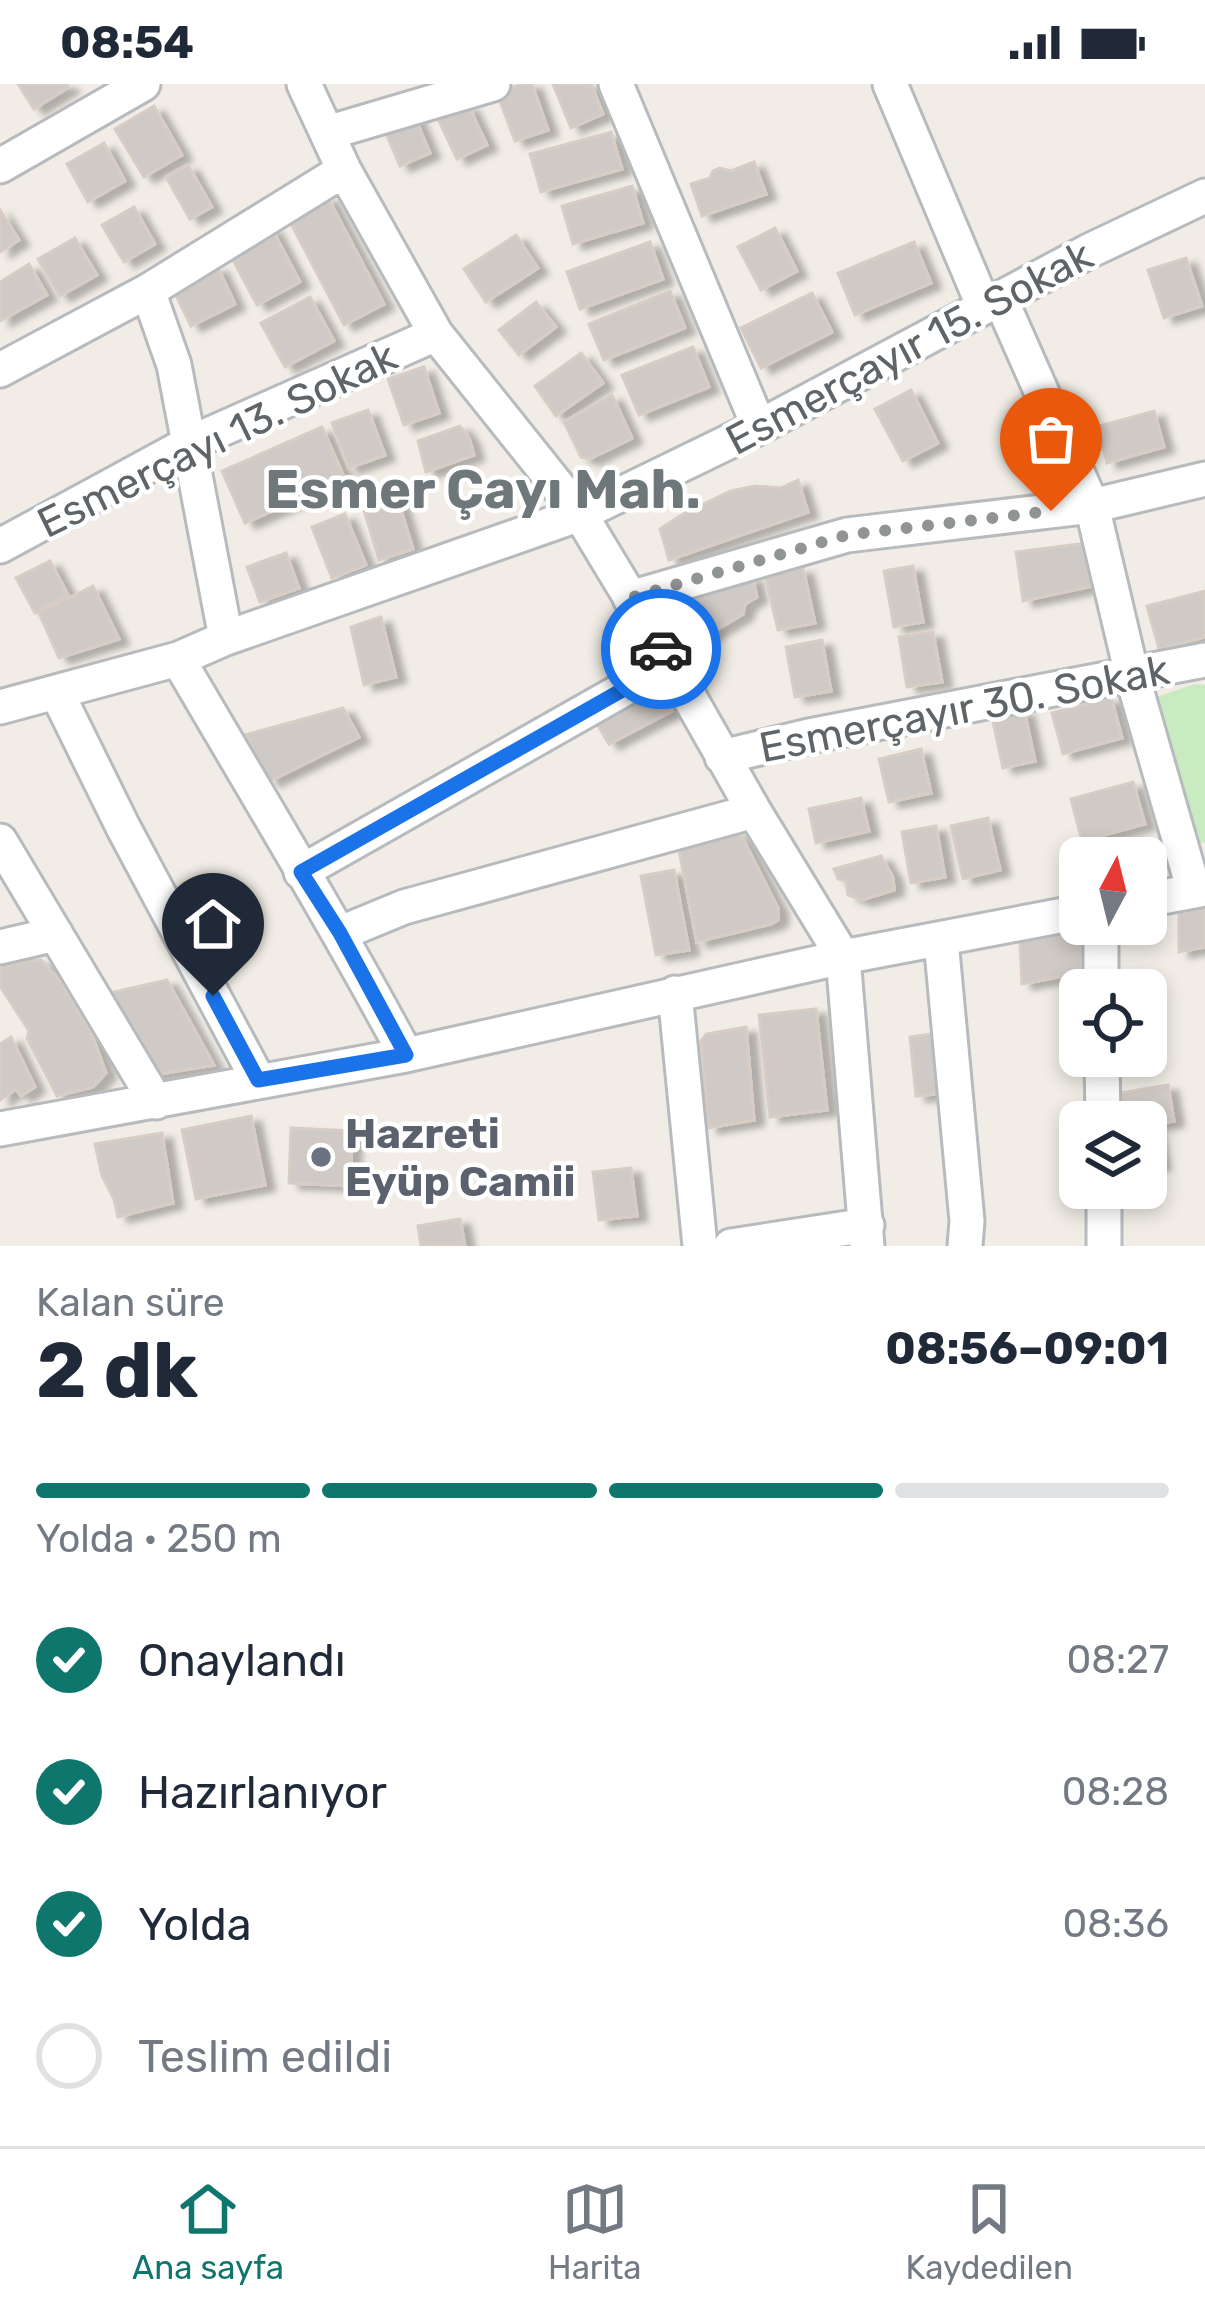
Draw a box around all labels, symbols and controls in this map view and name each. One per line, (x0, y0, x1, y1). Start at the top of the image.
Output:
text: 08:54 (60, 16, 194, 69)
street label: Esmerçayır 15. Sokak (718, 230, 1101, 466)
street label: Esmerçayı 13. Sokak (30, 331, 405, 549)
pin (1000, 388, 1102, 511)
icon: bag (1018, 406, 1084, 472)
district label: Esmer Çayı Mah. (265, 458, 701, 522)
courier (601, 589, 721, 709)
icon: car (628, 616, 694, 682)
street label: Esmerçayır 30. Sokak (755, 645, 1174, 773)
north arrow (1059, 837, 1167, 945)
map controls (1059, 837, 1167, 1209)
pin (162, 873, 264, 996)
icon: home (180, 891, 246, 957)
button: locate (1059, 969, 1167, 1077)
button: layers (1059, 1101, 1167, 1209)
place label: Hazreti Eyüp Camii (345, 1109, 576, 1207)
marker: Hazreti Eyüp Camii (308, 1144, 334, 1170)
text: Kalan süre (36, 1280, 225, 1326)
text: 08:56–09:01 (885, 1322, 1169, 1375)
text: 2 dk (36, 1324, 198, 1417)
text: Yolda · 250 m (36, 1516, 282, 1562)
icon: check (36, 1627, 102, 1693)
text: Onaylandı (138, 1634, 346, 1687)
text: 08:27 (1067, 1637, 1169, 1683)
icon: check (36, 1759, 102, 1825)
text: Hazırlanıyor (138, 1766, 387, 1819)
text: 08:28 (1062, 1769, 1169, 1815)
icon: check (36, 1891, 102, 1957)
text: Yolda (138, 1898, 252, 1951)
text: 08:36 (1062, 1901, 1169, 1947)
text: Teslim edildi (138, 2030, 392, 2083)
tab: Ana sayfa (132, 2176, 284, 2287)
tab: Harita (548, 2176, 642, 2287)
tab: Kaydedilen (906, 2176, 1073, 2287)

